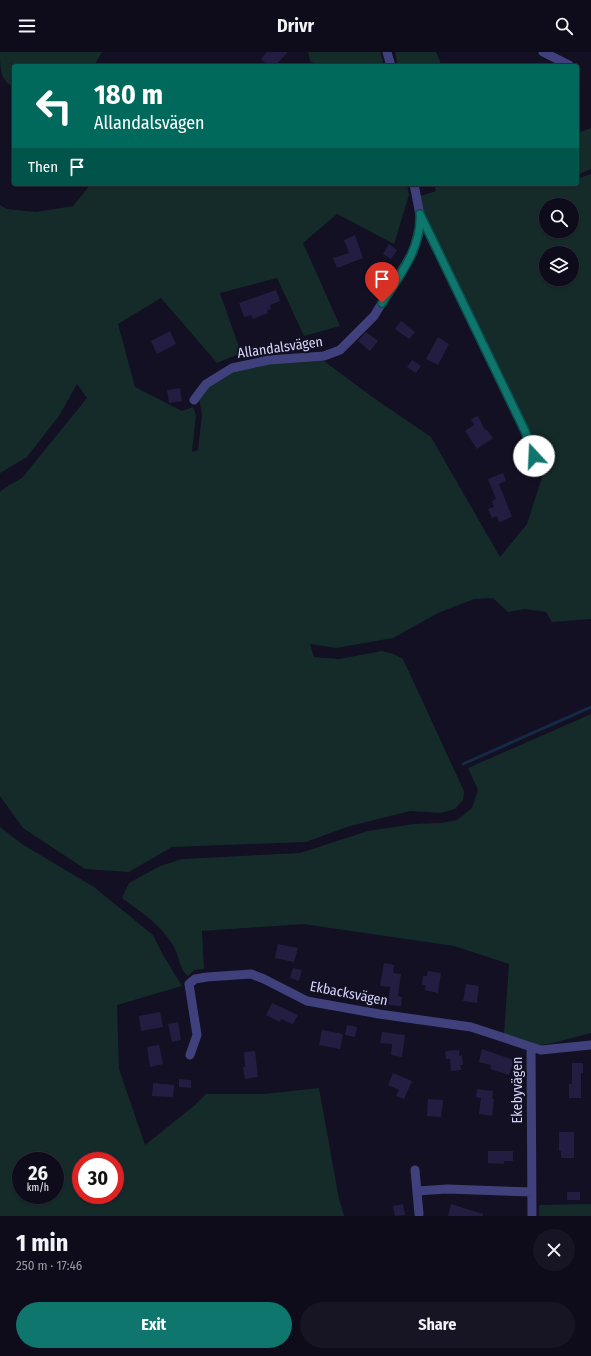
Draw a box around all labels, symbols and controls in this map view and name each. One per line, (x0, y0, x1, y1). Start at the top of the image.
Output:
icon: menu (16, 15, 38, 37)
text: Drivr (277, 15, 314, 37)
icon: search (553, 15, 575, 37)
text: 180 m (94, 78, 163, 111)
icon: left (28, 80, 80, 132)
text: Allandalsvägen (94, 112, 205, 134)
icon: arrive (66, 156, 88, 178)
text: Then (28, 158, 58, 176)
map controls (539, 198, 579, 286)
button: search (539, 198, 579, 238)
button: layers (539, 246, 579, 286)
pin (365, 262, 399, 303)
icon: arrive (371, 268, 393, 290)
street label: Allandalsvägen (236, 333, 324, 362)
position arrow (513, 435, 555, 477)
street label: Ekbacksvägen (309, 978, 389, 1009)
street label: Ekebyvägen (509, 1057, 526, 1123)
speed limit sign: 30 (72, 1152, 124, 1204)
text: 26 (28, 1161, 48, 1185)
text: km/h (27, 1182, 49, 1194)
text: 1 min (16, 1229, 68, 1257)
button: close (533, 1229, 575, 1271)
text: 250 m · 17:46 (16, 1258, 82, 1273)
button: Exit (16, 1302, 292, 1348)
button: Share (300, 1302, 575, 1348)

